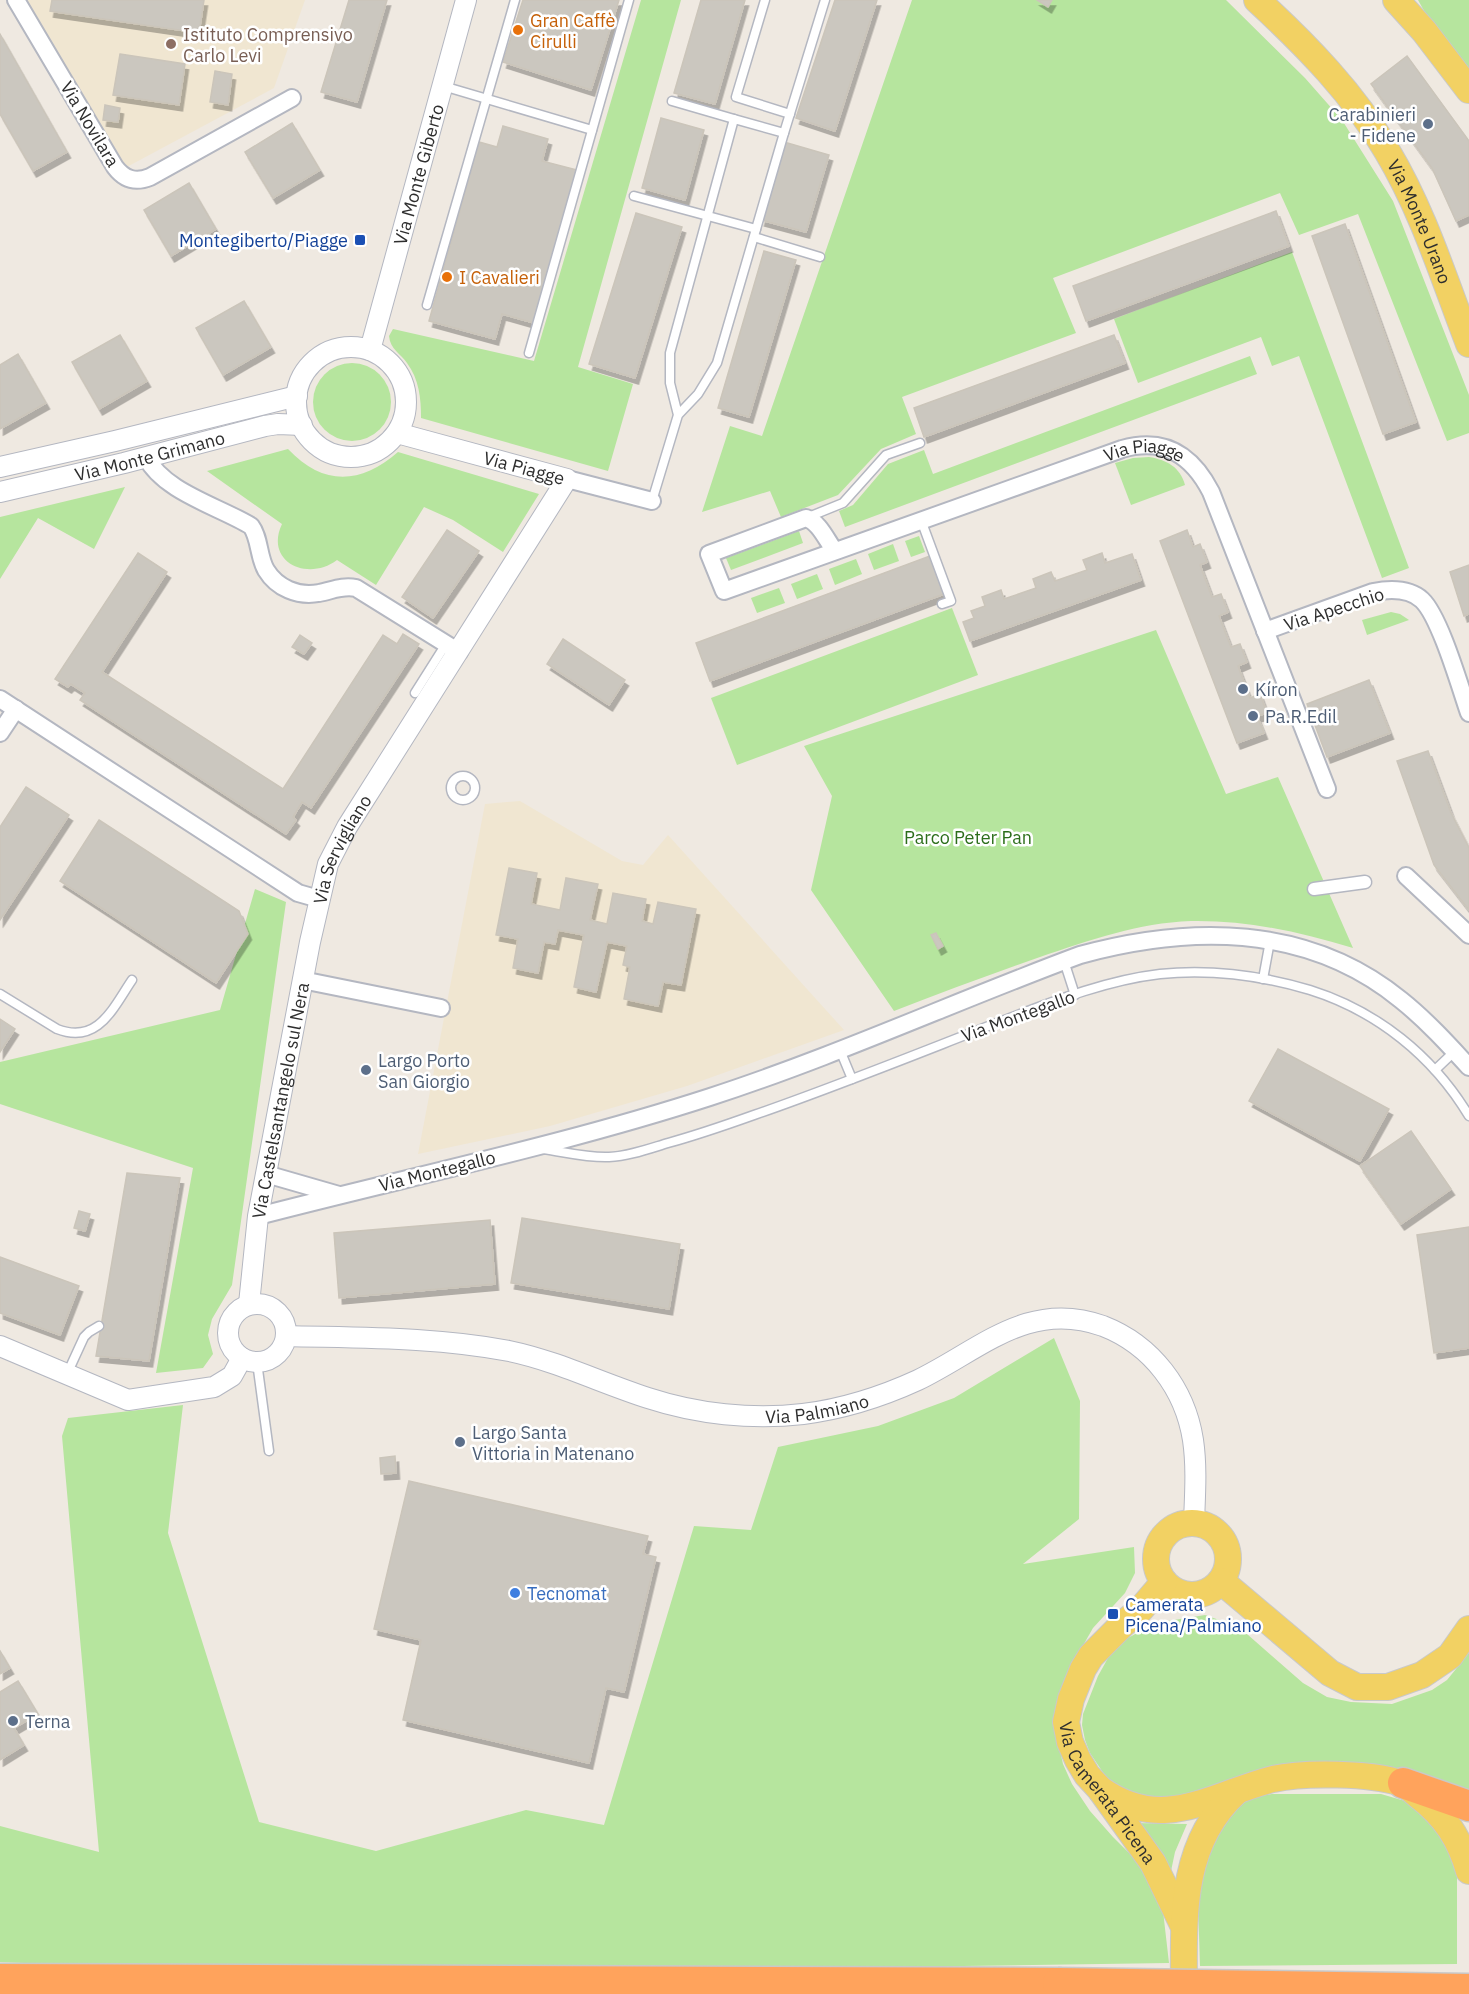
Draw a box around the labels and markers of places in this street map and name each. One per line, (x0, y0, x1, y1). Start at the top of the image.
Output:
place label: Gran Caffè Cirulli (530, 9, 616, 53)
place label: Istituto Comprensivo Carlo Levi (183, 23, 353, 67)
marker: Gran Caffè Cirulli (511, 23, 525, 37)
marker: Istituto Comprensivo Carlo Levi (164, 37, 178, 51)
place label: Carabinieri - Fidene (1328, 103, 1416, 147)
marker: Carabinieri - Fidene (1421, 117, 1435, 131)
place label: Montegiberto/Piagge (179, 229, 348, 252)
marker: Montegiberto/Piagge (353, 233, 367, 247)
place label: I Cavalieri (459, 266, 540, 289)
marker: I Cavalieri (440, 270, 454, 284)
place label: Kíron (1255, 678, 1298, 701)
marker: Kíron (1236, 682, 1250, 696)
place label: Pa.R.Edil (1265, 705, 1337, 728)
marker: Pa.R.Edil (1246, 709, 1260, 723)
place label: Largo Porto San Giorgio (378, 1049, 470, 1093)
marker: Largo Porto San Giorgio (359, 1063, 373, 1077)
place label: Largo Santa Vittoria in Matenano (472, 1421, 634, 1465)
marker: Largo Santa Vittoria in Matenano (453, 1435, 467, 1449)
place label: Tecnomat (527, 1582, 607, 1605)
marker: Tecnomat (508, 1586, 522, 1600)
place label: Camerata Picena/Palmiano (1125, 1593, 1262, 1637)
marker: Camerata Picena/Palmiano (1106, 1607, 1120, 1621)
place label: Terna (25, 1710, 71, 1733)
marker: Terna (6, 1714, 20, 1728)

